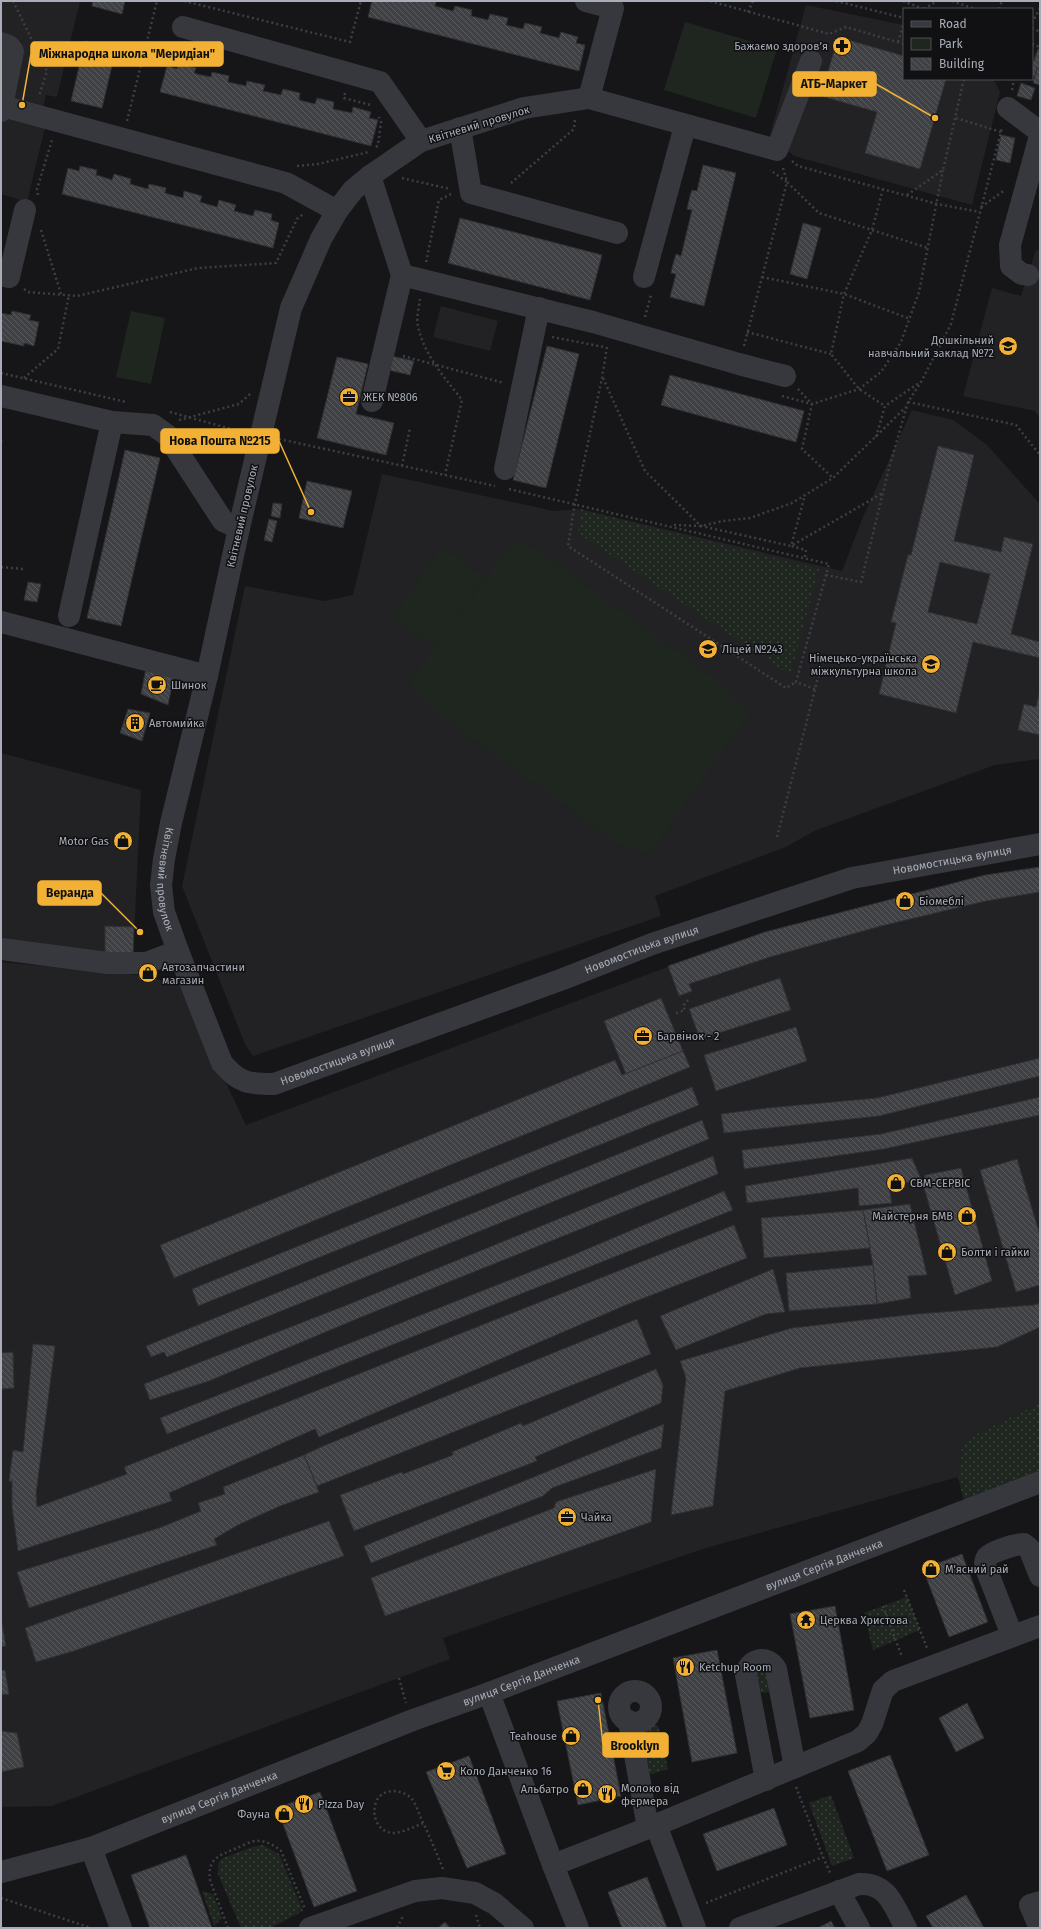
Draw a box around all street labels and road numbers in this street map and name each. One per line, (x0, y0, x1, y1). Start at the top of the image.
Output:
street label: Квітневий провулок (427, 103, 531, 146)
street label: Квітневий провулок (224, 463, 261, 569)
street label: Квітневий провулок (154, 826, 176, 933)
street label: Новомостицька вулиця (892, 843, 1013, 878)
street label: Новомостицька вулиця (583, 923, 700, 977)
street label: Новомостицька вулиця (279, 1035, 396, 1088)
street label: вулиця Сергія Данченка (764, 1537, 885, 1594)
street label: вулиця Сергія Данченка (461, 1653, 582, 1709)
street label: вулиця Сергія Данченка (159, 1769, 280, 1827)

